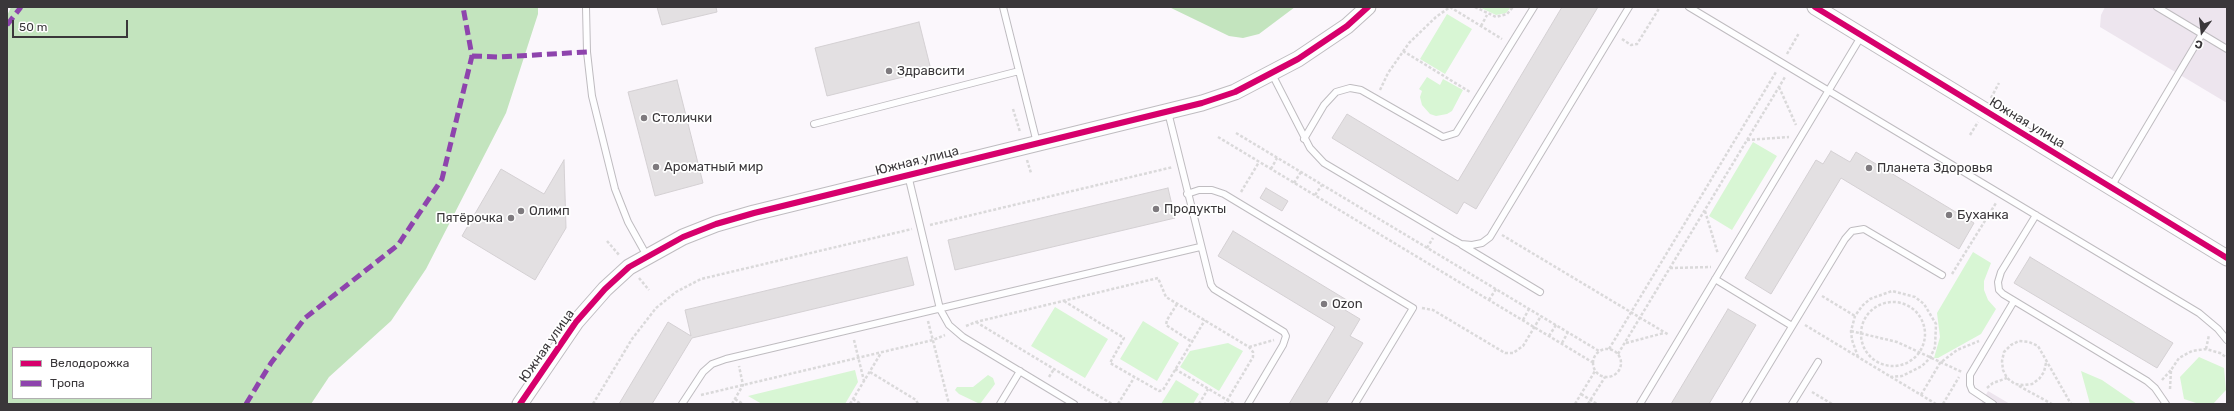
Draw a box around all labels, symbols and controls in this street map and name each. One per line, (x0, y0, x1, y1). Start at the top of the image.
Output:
scale bar (14, 12, 130, 38)
north arrow (2182, 12, 2222, 52)
text: 50 m (19, 20, 47, 34)
text: С (2193, 37, 2204, 51)
place label: Здравсити (897, 63, 965, 79)
marker: Здравсити (884, 66, 894, 76)
street label: Южная улица (1986, 94, 2068, 152)
place label: Столички (652, 110, 712, 126)
marker: Столички (639, 113, 649, 123)
street label: Южная улица (874, 143, 960, 179)
place label: Ароматный мир (664, 159, 763, 175)
place label: Планета Здоровья (1877, 160, 1993, 176)
marker: Ароматный мир (651, 162, 661, 172)
marker: Планета Здоровья (1864, 163, 1874, 173)
place label: Продукты (1164, 201, 1226, 217)
place label: Олимп (529, 203, 570, 219)
marker: Продукты (1151, 204, 1161, 214)
marker: Олимп (516, 206, 526, 216)
place label: Буханка (1957, 207, 2009, 223)
place label: Пятёрочка (436, 210, 503, 226)
marker: Буханка (1944, 210, 1954, 220)
marker: Пятёрочка (506, 213, 516, 223)
place label: Ozon (1332, 296, 1363, 312)
marker: Ozon (1319, 299, 1329, 309)
street label: Южная улица (516, 307, 578, 385)
legend (12, 347, 152, 399)
text: Велодорожка (50, 356, 129, 370)
text: Тропа (50, 376, 85, 390)

